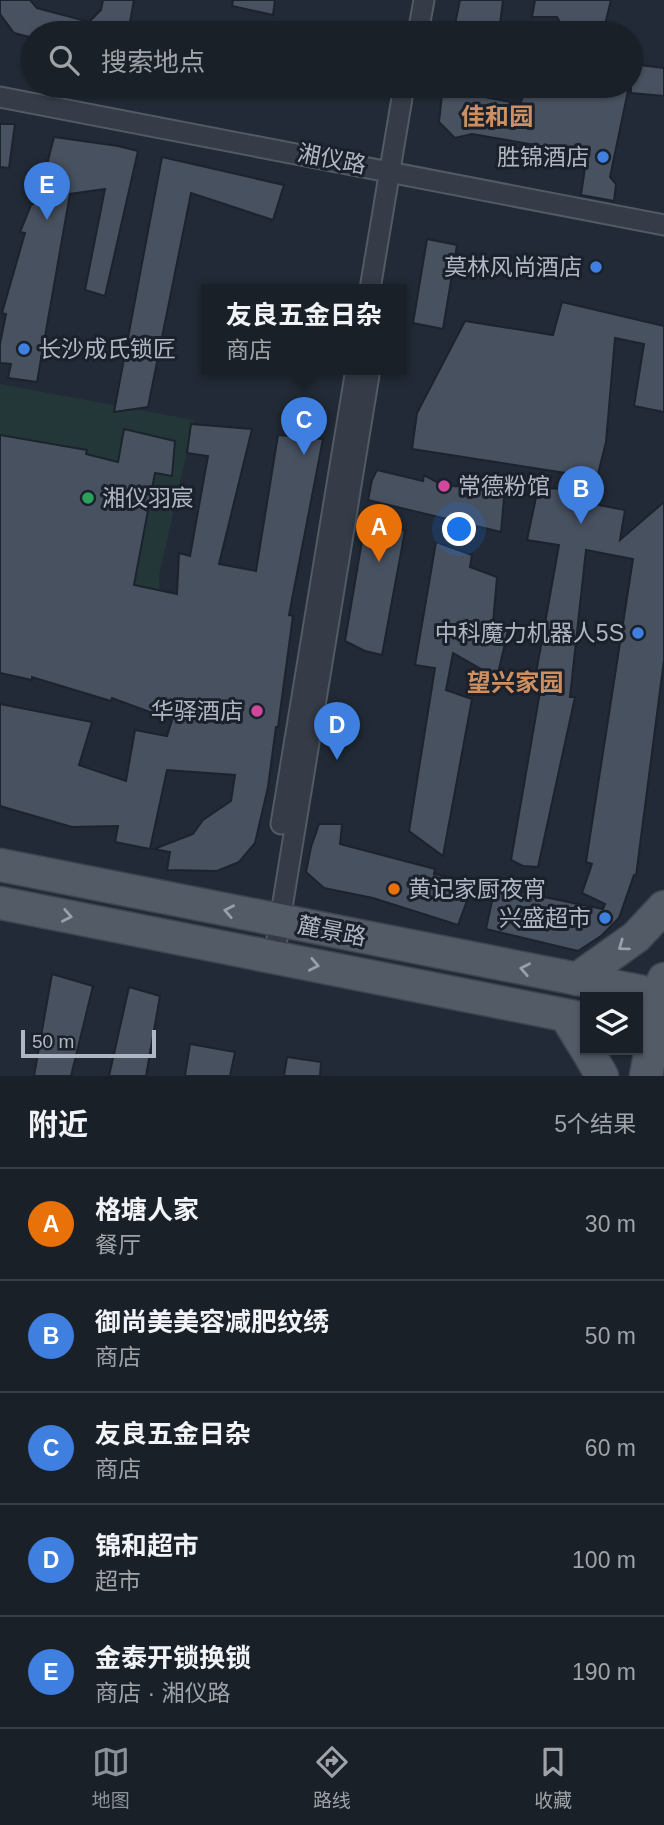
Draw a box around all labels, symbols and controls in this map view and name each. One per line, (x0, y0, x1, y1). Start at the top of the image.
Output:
search box (21, 21, 643, 98)
icon: search (45, 41, 83, 79)
text: 搜索地点 (101, 47, 205, 77)
district label: 佳和园 (461, 103, 533, 130)
street label: 湘仪路 (296, 140, 368, 178)
place label: 胜锦酒店 (497, 144, 589, 170)
marker: 胜锦酒店 (595, 149, 611, 165)
pin: E (24, 162, 70, 220)
place label: 莫林风尚酒店 (444, 254, 582, 280)
marker: 莫林风尚酒店 (588, 259, 604, 275)
popup (201, 284, 407, 375)
text: 友良五金日杂 (226, 300, 382, 330)
place label: 长沙成氏锁匠 (38, 336, 176, 362)
text: 商店 (226, 337, 272, 363)
marker: 长沙成氏锁匠 (16, 341, 32, 357)
pin: C (281, 397, 327, 455)
pin: B (558, 466, 604, 524)
place label: 常德粉馆 (458, 473, 550, 499)
marker: 常德粉馆 (436, 478, 452, 494)
place label: 湘仪羽宸 (102, 485, 194, 511)
marker: 湘仪羽宸 (80, 490, 96, 506)
pin: A (356, 504, 402, 562)
your location (442, 512, 476, 546)
place label: 中科魔力机器人5S (435, 620, 624, 646)
marker: 中科魔力机器人5S (630, 625, 646, 641)
district label: 望兴家园 (467, 669, 563, 696)
place label: 华驿酒店 (151, 698, 243, 724)
pin: D (314, 702, 360, 760)
marker: 华驿酒店 (249, 703, 265, 719)
place label: 黄记家厨夜宵 (408, 876, 546, 902)
marker: 黄记家厨夜宵 (386, 881, 402, 897)
one-way arrow (224, 904, 236, 919)
place label: 兴盛超市 (499, 905, 591, 931)
one-way arrow (61, 908, 73, 923)
marker: 兴盛超市 (597, 910, 613, 926)
street label: 麓景路 (296, 912, 368, 950)
one-way arrow (618, 938, 631, 950)
one-way arrow (308, 957, 320, 972)
one-way arrow (519, 962, 531, 977)
map controls (580, 992, 643, 1055)
button: layers (580, 992, 643, 1055)
scale bar (21, 1027, 156, 1059)
text: 50 m (32, 1031, 74, 1052)
text: 附近 (28, 1108, 88, 1141)
text: 5个结果 (554, 1111, 636, 1137)
text: 格塘人家 (95, 1195, 199, 1225)
text: A (43, 1211, 59, 1237)
text: 30 m (585, 1211, 636, 1237)
text: 餐厅 (95, 1232, 141, 1258)
text: 御尚美美容减肥纹绣 (95, 1307, 329, 1337)
text: B (43, 1323, 59, 1349)
text: 50 m (585, 1323, 636, 1349)
text: 商店 (95, 1344, 141, 1370)
text: 友良五金日杂 (95, 1419, 251, 1449)
text: C (43, 1435, 59, 1461)
text: 60 m (585, 1435, 636, 1461)
text: 商店 (95, 1456, 141, 1482)
text: 锦和超市 (95, 1531, 199, 1561)
text: D (43, 1547, 59, 1573)
text: 100 m (572, 1547, 636, 1573)
text: 超市 (95, 1568, 141, 1594)
text: 金泰开锁换锁 (95, 1643, 251, 1673)
text: E (43, 1659, 59, 1685)
text: 190 m (572, 1659, 636, 1685)
text: 商店 · 湘仪路 (95, 1680, 230, 1706)
tab: 地图 (92, 1743, 130, 1812)
tab: 路线 (313, 1743, 351, 1812)
tab: 收藏 (534, 1743, 572, 1812)

